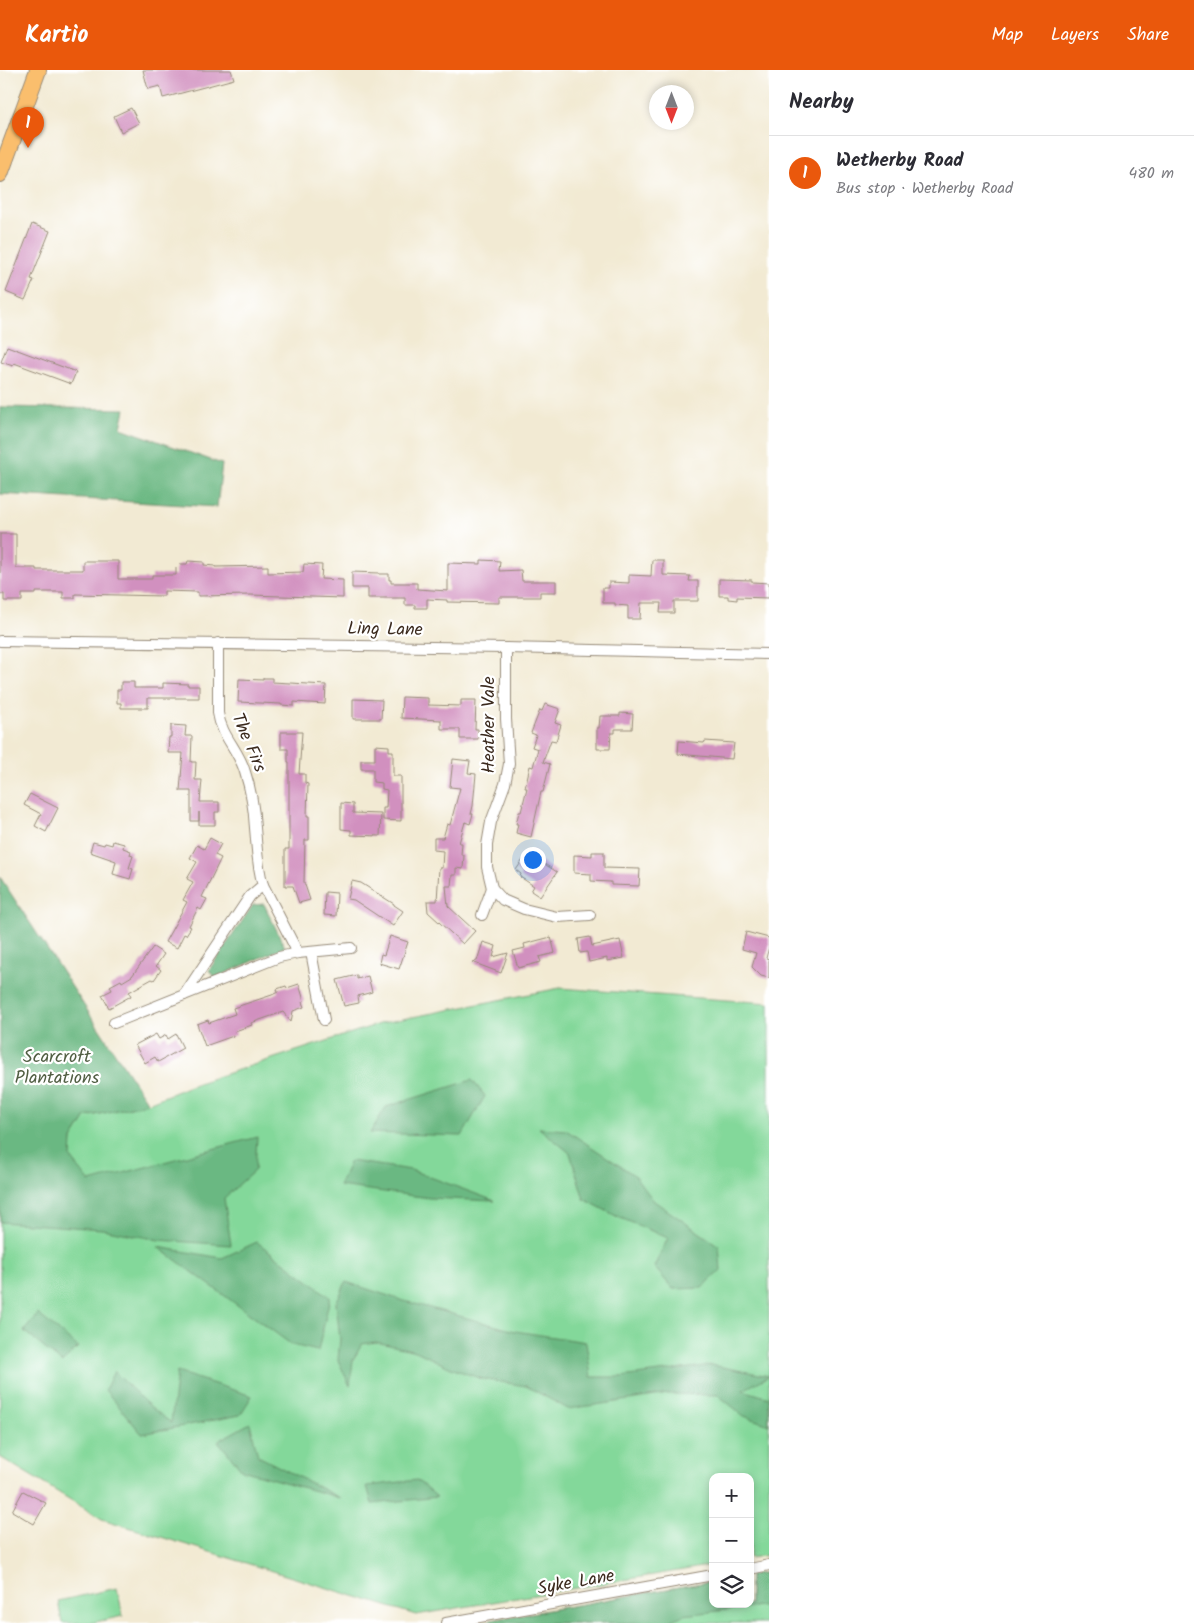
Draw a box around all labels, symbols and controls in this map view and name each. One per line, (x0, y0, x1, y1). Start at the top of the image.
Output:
text: Kartio (25, 16, 88, 55)
text: Map (992, 21, 1023, 50)
text: Layers (1051, 21, 1099, 50)
text: Share (1127, 21, 1169, 50)
north arrow (649, 85, 694, 130)
text: Nearby (789, 86, 854, 119)
pin: 1 (12, 107, 44, 148)
text: Wetherby Road (836, 146, 964, 176)
text: 1 (803, 161, 807, 186)
text: 480 m (1128, 161, 1174, 186)
text: Bus stop · Wetherby Road (836, 176, 1013, 201)
street label: Ling Lane (347, 615, 423, 645)
street label: Heather Vale (475, 676, 504, 774)
street label: The Firs (223, 709, 274, 777)
your location (520, 847, 546, 873)
park label: Scarcroft Plantations (15, 1043, 99, 1093)
map controls (709, 1473, 754, 1608)
button: + (709, 1473, 754, 1518)
button: − (709, 1518, 754, 1563)
street label: Syke Lane (535, 1562, 617, 1604)
button: layers (709, 1563, 754, 1608)

